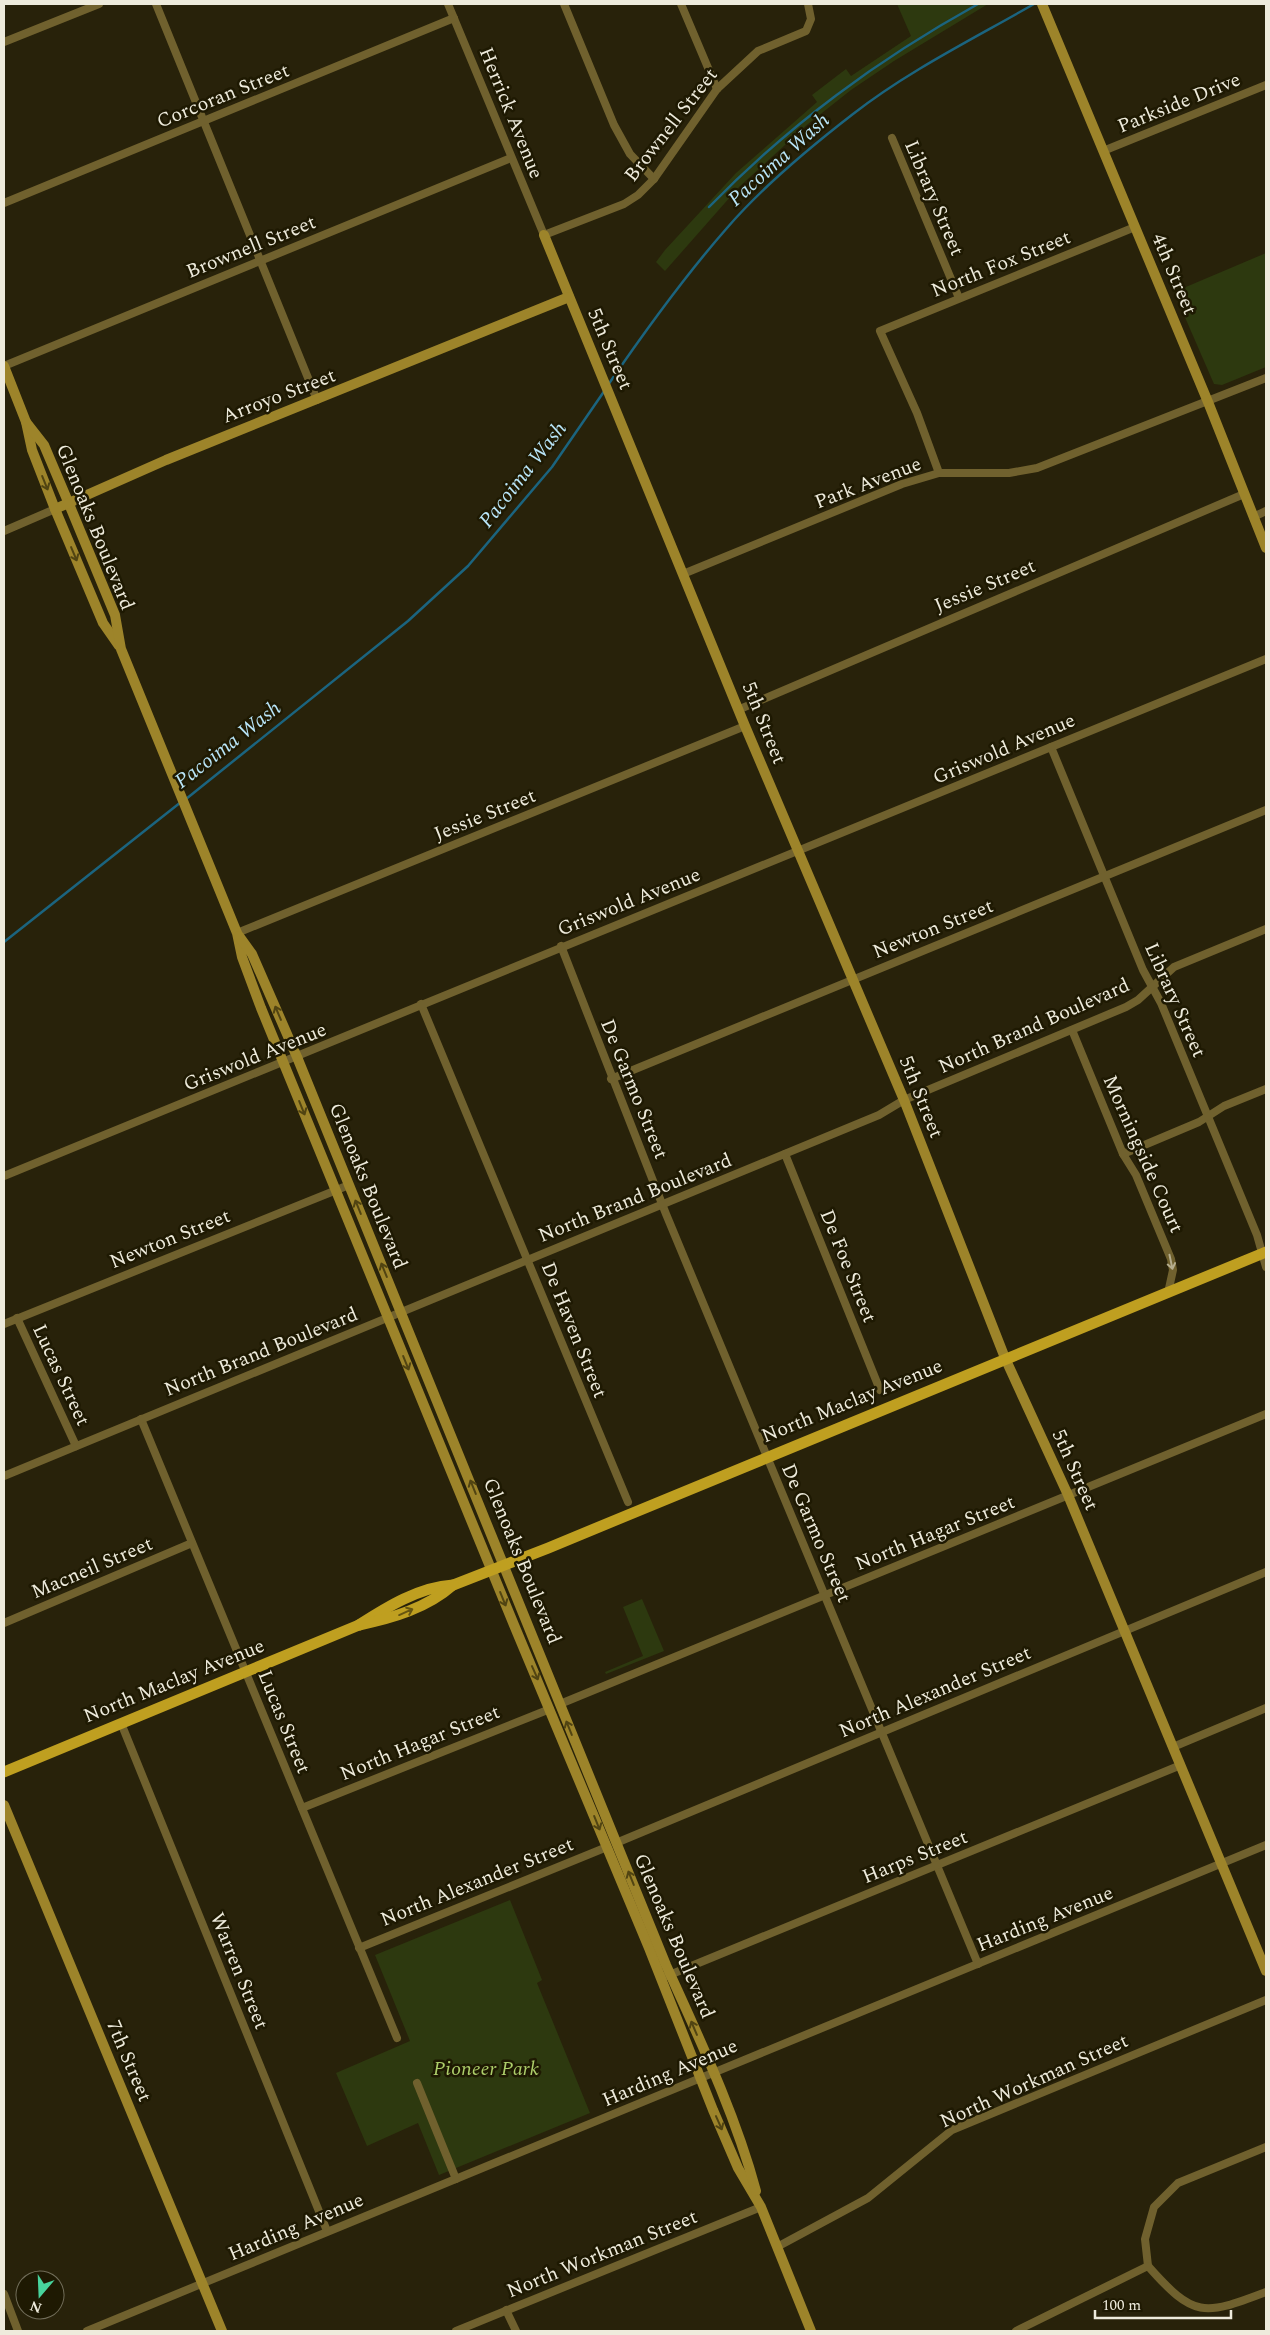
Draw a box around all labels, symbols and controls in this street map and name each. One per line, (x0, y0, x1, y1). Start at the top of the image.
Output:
street label: Herrick Avenue (471, 43, 551, 183)
street label: Corcoran Street (152, 56, 294, 136)
street label: Brownell Street (617, 62, 725, 188)
street label: Parkside Drive (1113, 65, 1245, 141)
water label: Pacoima Wash (721, 105, 837, 215)
street label: Library Street (896, 136, 972, 260)
street label: Brownell Street (182, 207, 320, 287)
street label: North Fox Street (927, 222, 1075, 306)
street label: 4th Street (1143, 228, 1205, 320)
street label: 5th Street (579, 303, 641, 395)
street label: Arroyo Street (218, 361, 340, 431)
water label: Pacoima Wash (471, 415, 575, 535)
street label: Glenoaks Boulevard (48, 439, 142, 615)
street label: Park Avenue (810, 449, 926, 517)
one-way arrow (41, 475, 51, 490)
one-way arrow (70, 546, 80, 561)
street label: Jessie Street (930, 551, 1040, 621)
street label: 5th Street (734, 677, 794, 769)
water label: Pacoima Wash (168, 693, 288, 797)
street label: Griswold Avenue (928, 705, 1080, 793)
street label: Jessie Street (430, 781, 540, 849)
street label: Griswold Avenue (553, 860, 705, 944)
street label: Newton Street (868, 891, 998, 967)
street label: Library Street (1136, 938, 1214, 1062)
street label: North Brand Boulevard (933, 970, 1135, 1082)
one-way arrow (272, 1005, 281, 1020)
street label: De Garmo Street (592, 1014, 676, 1164)
street label: Griswold Avenue (179, 1015, 331, 1099)
street label: 5th Street (891, 1051, 951, 1143)
street label: Morningside Court (1095, 1070, 1191, 1238)
street label: Glenoaks Boulevard (321, 1098, 415, 1274)
one-way arrow (298, 1100, 307, 1115)
street label: North Brand Boulevard (534, 1145, 736, 1251)
one-way arrow (353, 1200, 362, 1215)
street label: Newton Street (105, 1201, 235, 1277)
street label: De Foe Street (812, 1205, 884, 1327)
one-way arrow (1167, 1254, 1176, 1270)
street label: De Haven Street (533, 1257, 615, 1403)
one-way arrow (378, 1263, 387, 1278)
street label: North Brand Boulevard (160, 1299, 362, 1405)
street label: Lucas Street (24, 1319, 98, 1431)
street label: North Maclay Avenue (757, 1351, 947, 1451)
one-way arrow (403, 1355, 412, 1370)
street label: 5th Street (1044, 1425, 1106, 1515)
street label: De Garmo Street (773, 1459, 859, 1607)
street label: Glenoaks Boulevard (475, 1473, 569, 1649)
one-way arrow (467, 1480, 477, 1495)
street label: North Hagar Street (850, 1487, 1020, 1579)
street label: Macneil Street (27, 1529, 157, 1607)
one-way arrow (499, 1590, 508, 1606)
one-way arrow (398, 1607, 413, 1616)
street label: North Maclay Avenue (79, 1631, 269, 1731)
street label: North Alexander Street (834, 1638, 1036, 1746)
one-way arrow (530, 1665, 540, 1680)
street label: Lucas Street (250, 1666, 318, 1778)
street label: North Hagar Street (335, 1697, 505, 1789)
one-way arrow (564, 1721, 574, 1736)
one-way arrow (593, 1815, 602, 1830)
street label: Harps Street (858, 1822, 972, 1892)
street label: North Alexander Street (376, 1829, 578, 1935)
street label: Glenoaks Boulevard (626, 1849, 722, 2023)
one-way arrow (625, 1871, 635, 1886)
street label: Harding Avenue (972, 1878, 1118, 1960)
street label: Warren Street (202, 1908, 276, 2034)
street label: 7th Street (98, 2015, 160, 2107)
one-way arrow (689, 2021, 699, 2036)
street label: North Workman Street (935, 2026, 1133, 2136)
street label: Harding Avenue (597, 2031, 743, 2115)
park label: Pioneer Park (433, 2054, 540, 2084)
one-way arrow (714, 2115, 724, 2130)
street label: Harding Avenue (223, 2185, 369, 2269)
street label: North Workman Street (502, 2202, 702, 2306)
north arrow (15, 2270, 65, 2320)
scale bar (1095, 2288, 1231, 2320)
text: 100 m (1102, 2294, 1141, 2317)
text: N (27, 2295, 45, 2319)

